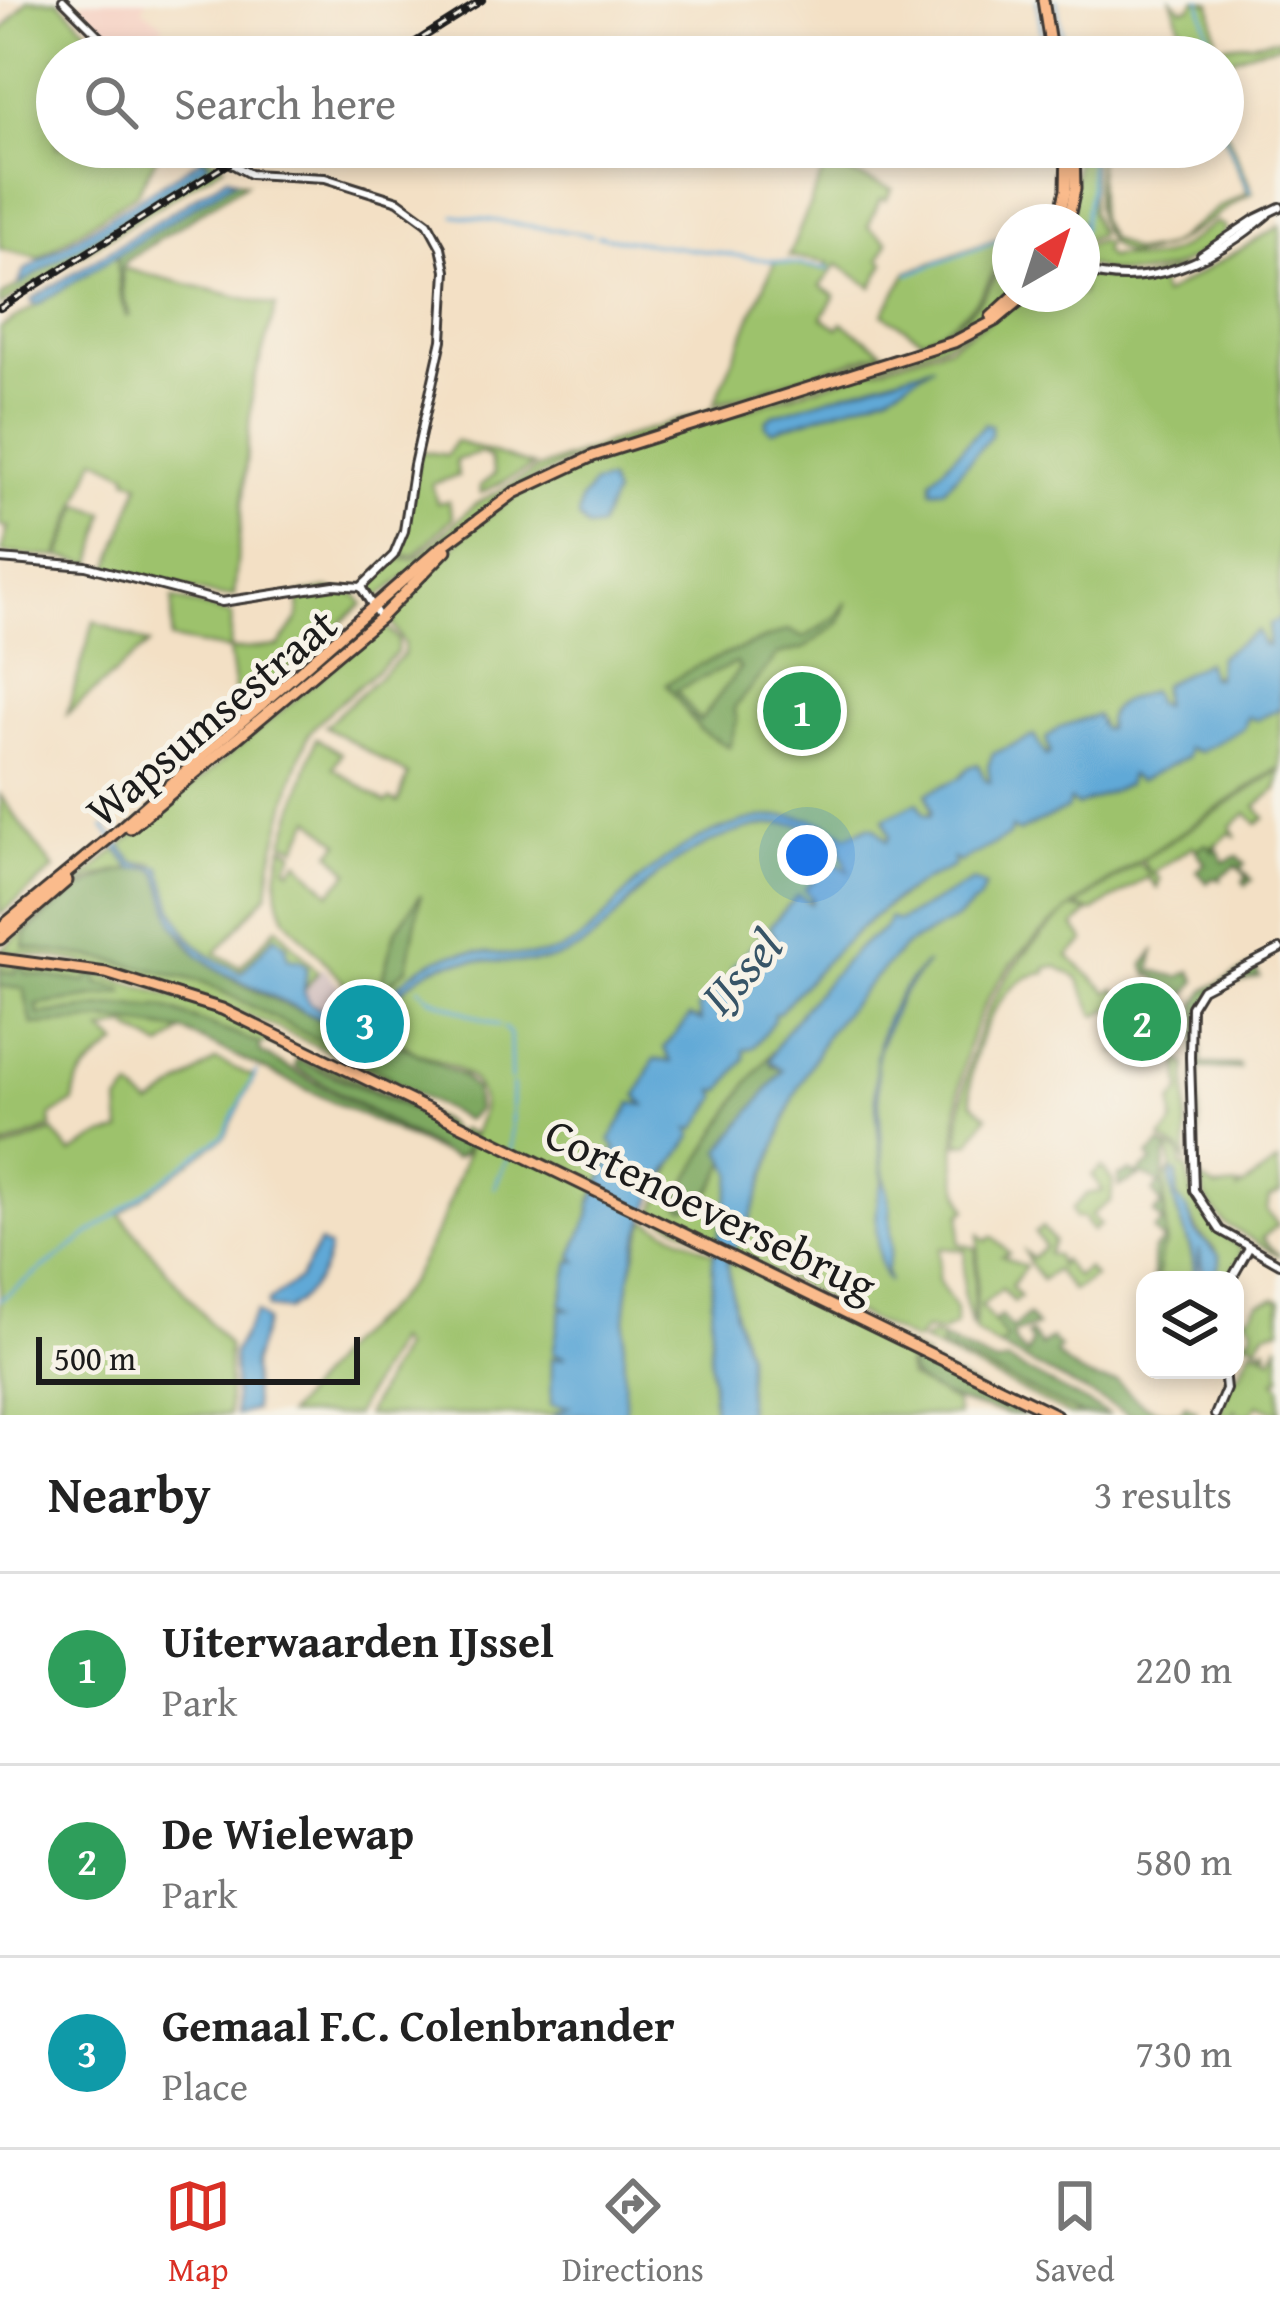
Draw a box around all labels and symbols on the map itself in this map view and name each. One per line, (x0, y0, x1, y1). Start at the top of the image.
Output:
north arrow (992, 204, 1100, 312)
street label: Wapsumsestraat (71, 592, 350, 841)
pin: 1 (763, 666, 841, 756)
your location (777, 825, 837, 885)
water label: IJssel (683, 912, 798, 1029)
pin: 2 (1103, 977, 1181, 1067)
pin: 3 (326, 979, 404, 1069)
street label: Cortenoeversebrug (535, 1100, 888, 1317)
scale bar (36, 1331, 360, 1384)

